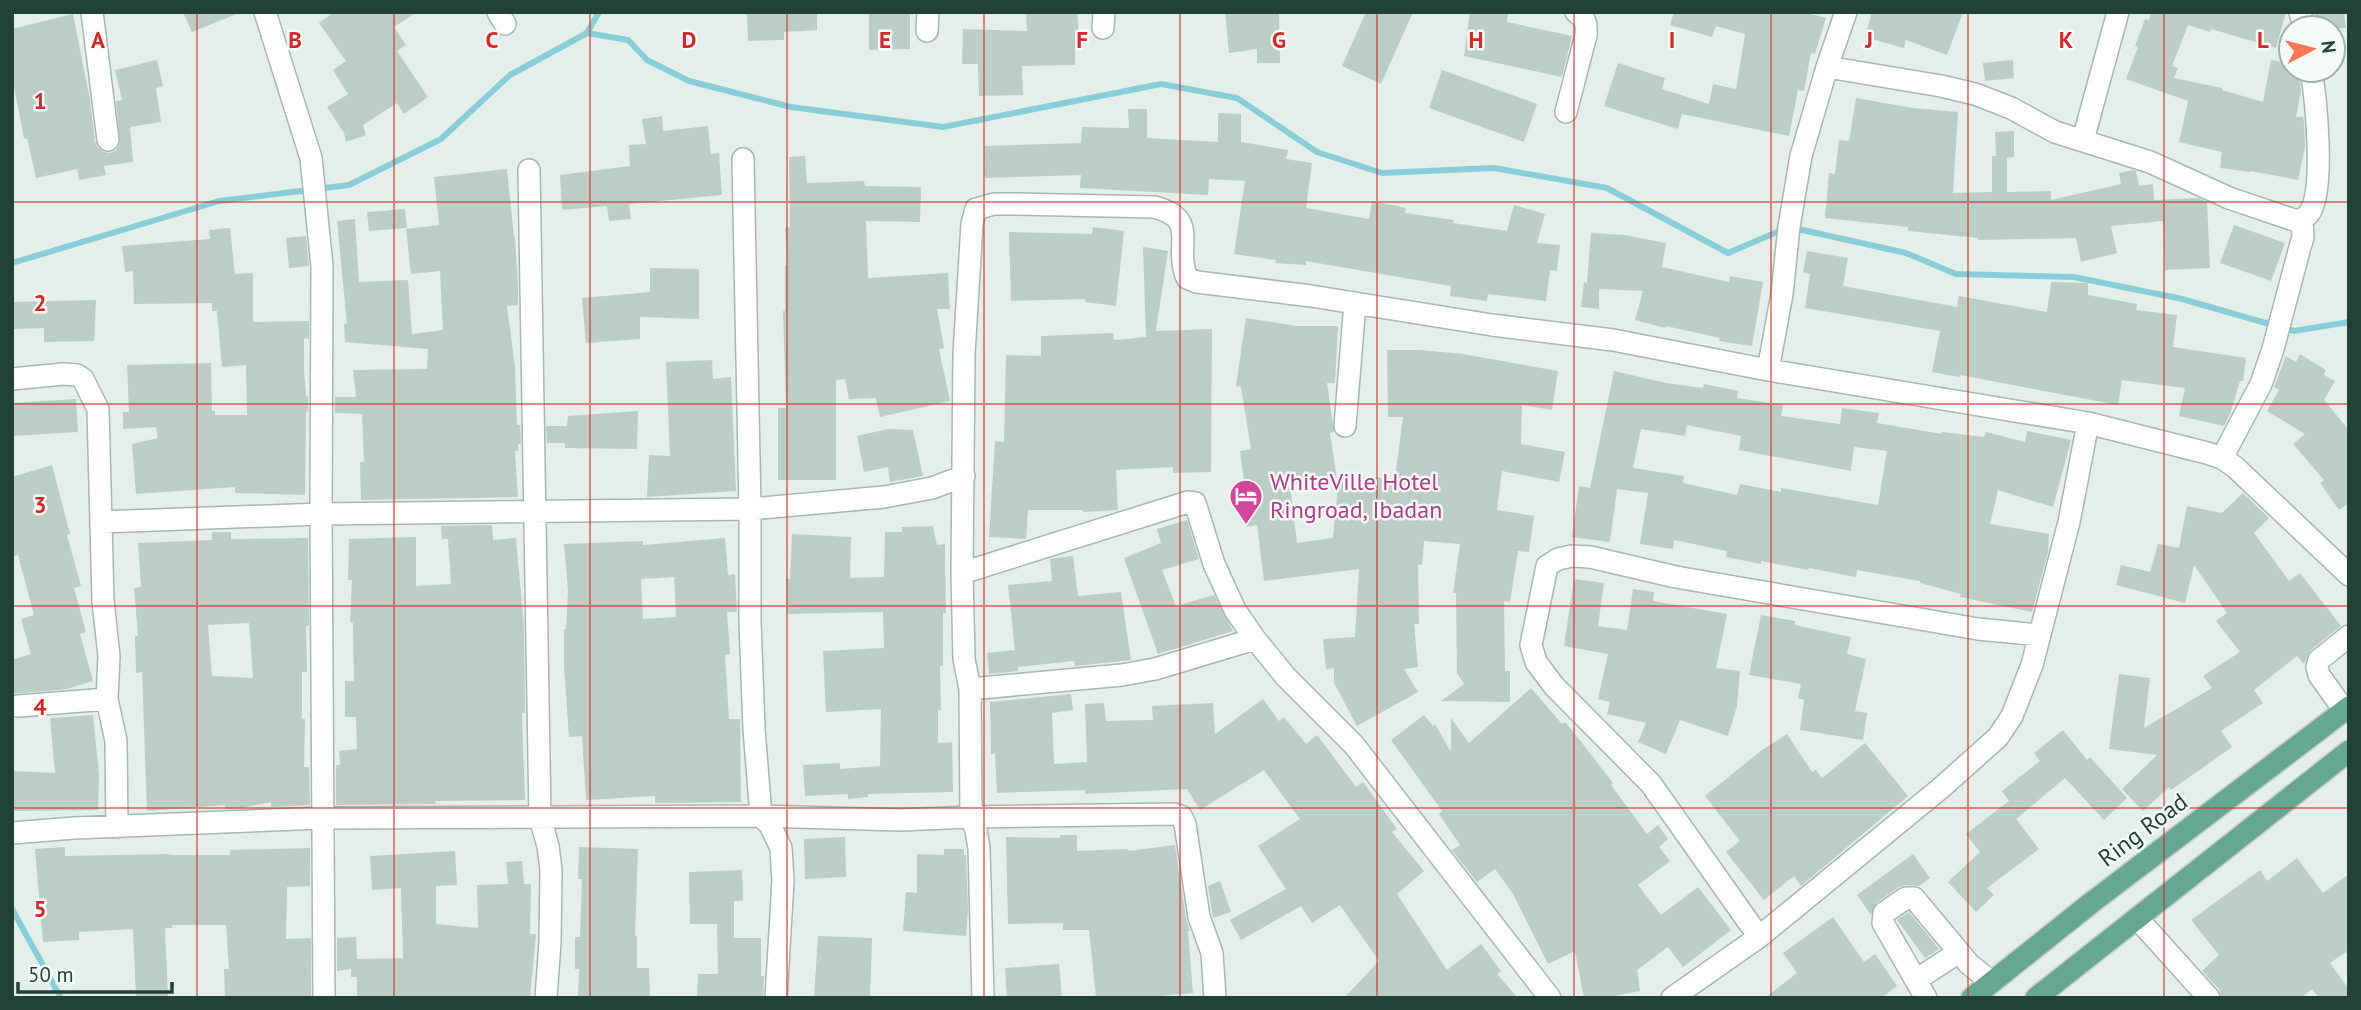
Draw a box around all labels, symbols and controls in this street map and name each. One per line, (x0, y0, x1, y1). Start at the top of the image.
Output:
north arrow (2277, 14, 2347, 84)
text: A (91, 25, 105, 54)
text: B (288, 25, 302, 54)
text: C (486, 25, 499, 54)
text: D (682, 25, 696, 54)
text: E (879, 25, 891, 54)
text: F (1076, 25, 1088, 54)
text: G (1272, 25, 1286, 54)
text: H (1469, 25, 1483, 54)
text: I (1669, 25, 1675, 54)
text: J (1864, 25, 1873, 54)
text: K (2059, 25, 2073, 54)
text: L (2257, 25, 2269, 54)
text: N (2316, 39, 2342, 55)
text: 1 (33, 86, 47, 115)
text: 2 (33, 288, 47, 317)
place label: WhiteVille Hotel Ringroad, Ibadan (1270, 466, 1442, 525)
hotel icon: WhiteVille Hotel Ringroad, Ibadan (1227, 477, 1265, 526)
text: 3 (33, 490, 47, 519)
text: 4 (33, 692, 47, 721)
street label: Ring Road (2092, 786, 2194, 873)
text: 5 (33, 894, 47, 923)
scale bar (18, 950, 172, 994)
text: 50 m (28, 961, 74, 988)

